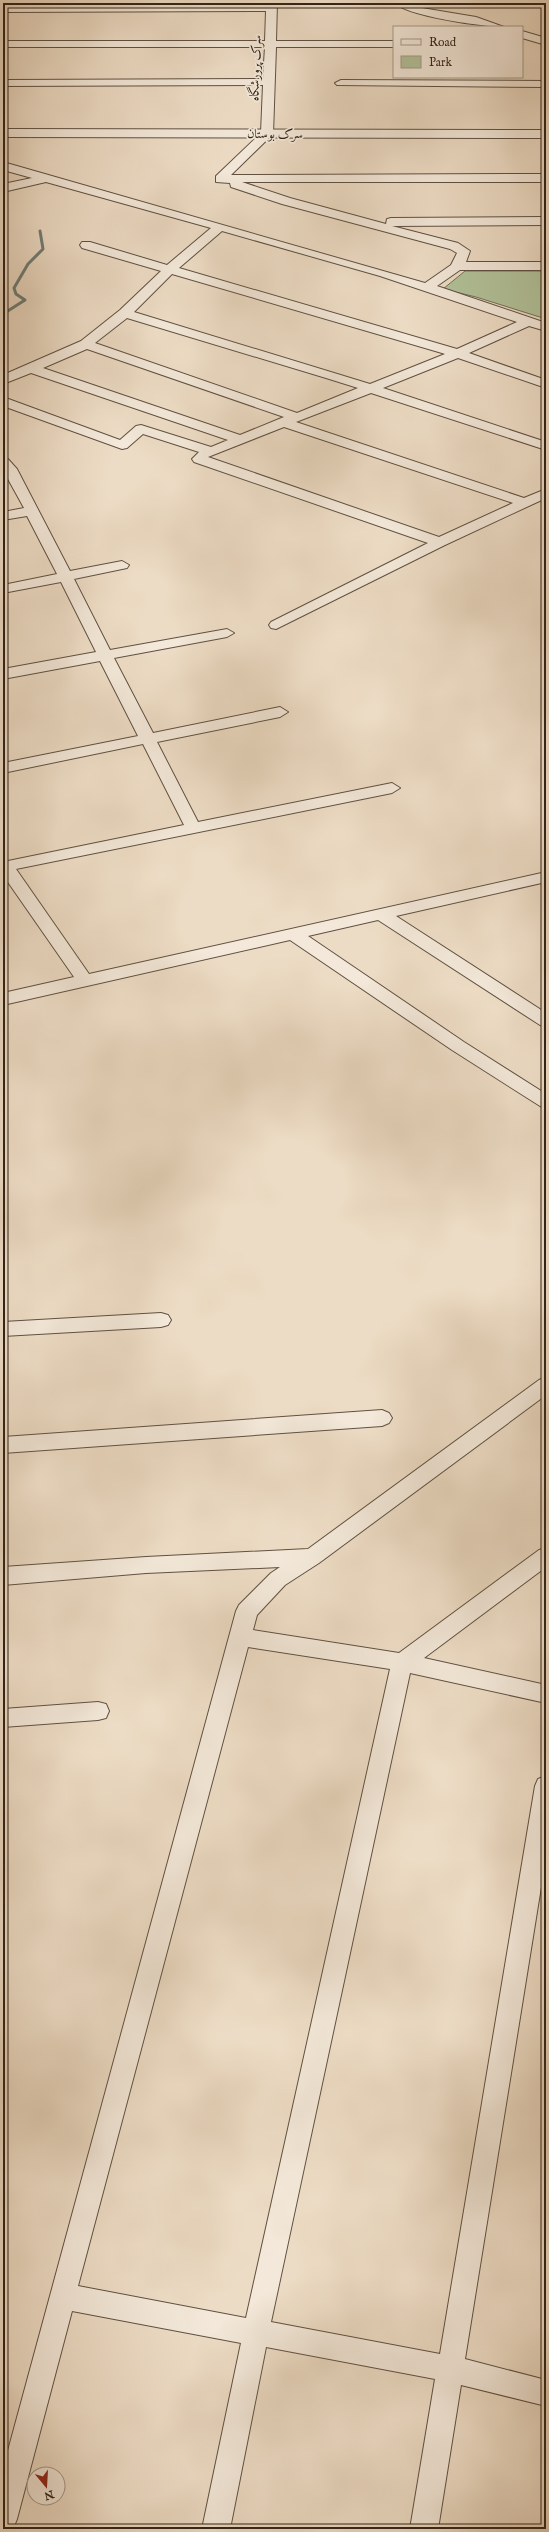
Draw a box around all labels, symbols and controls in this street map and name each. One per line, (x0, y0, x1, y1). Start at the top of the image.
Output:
legend (393, 26, 523, 78)
street label: سرک پرورشگاه (245, 35, 266, 101)
text: Road (429, 35, 457, 50)
text: Park (429, 55, 452, 70)
street label: سرک بوستان (247, 126, 303, 143)
north arrow (26, 2466, 66, 2506)
text: N (42, 2486, 56, 2503)

